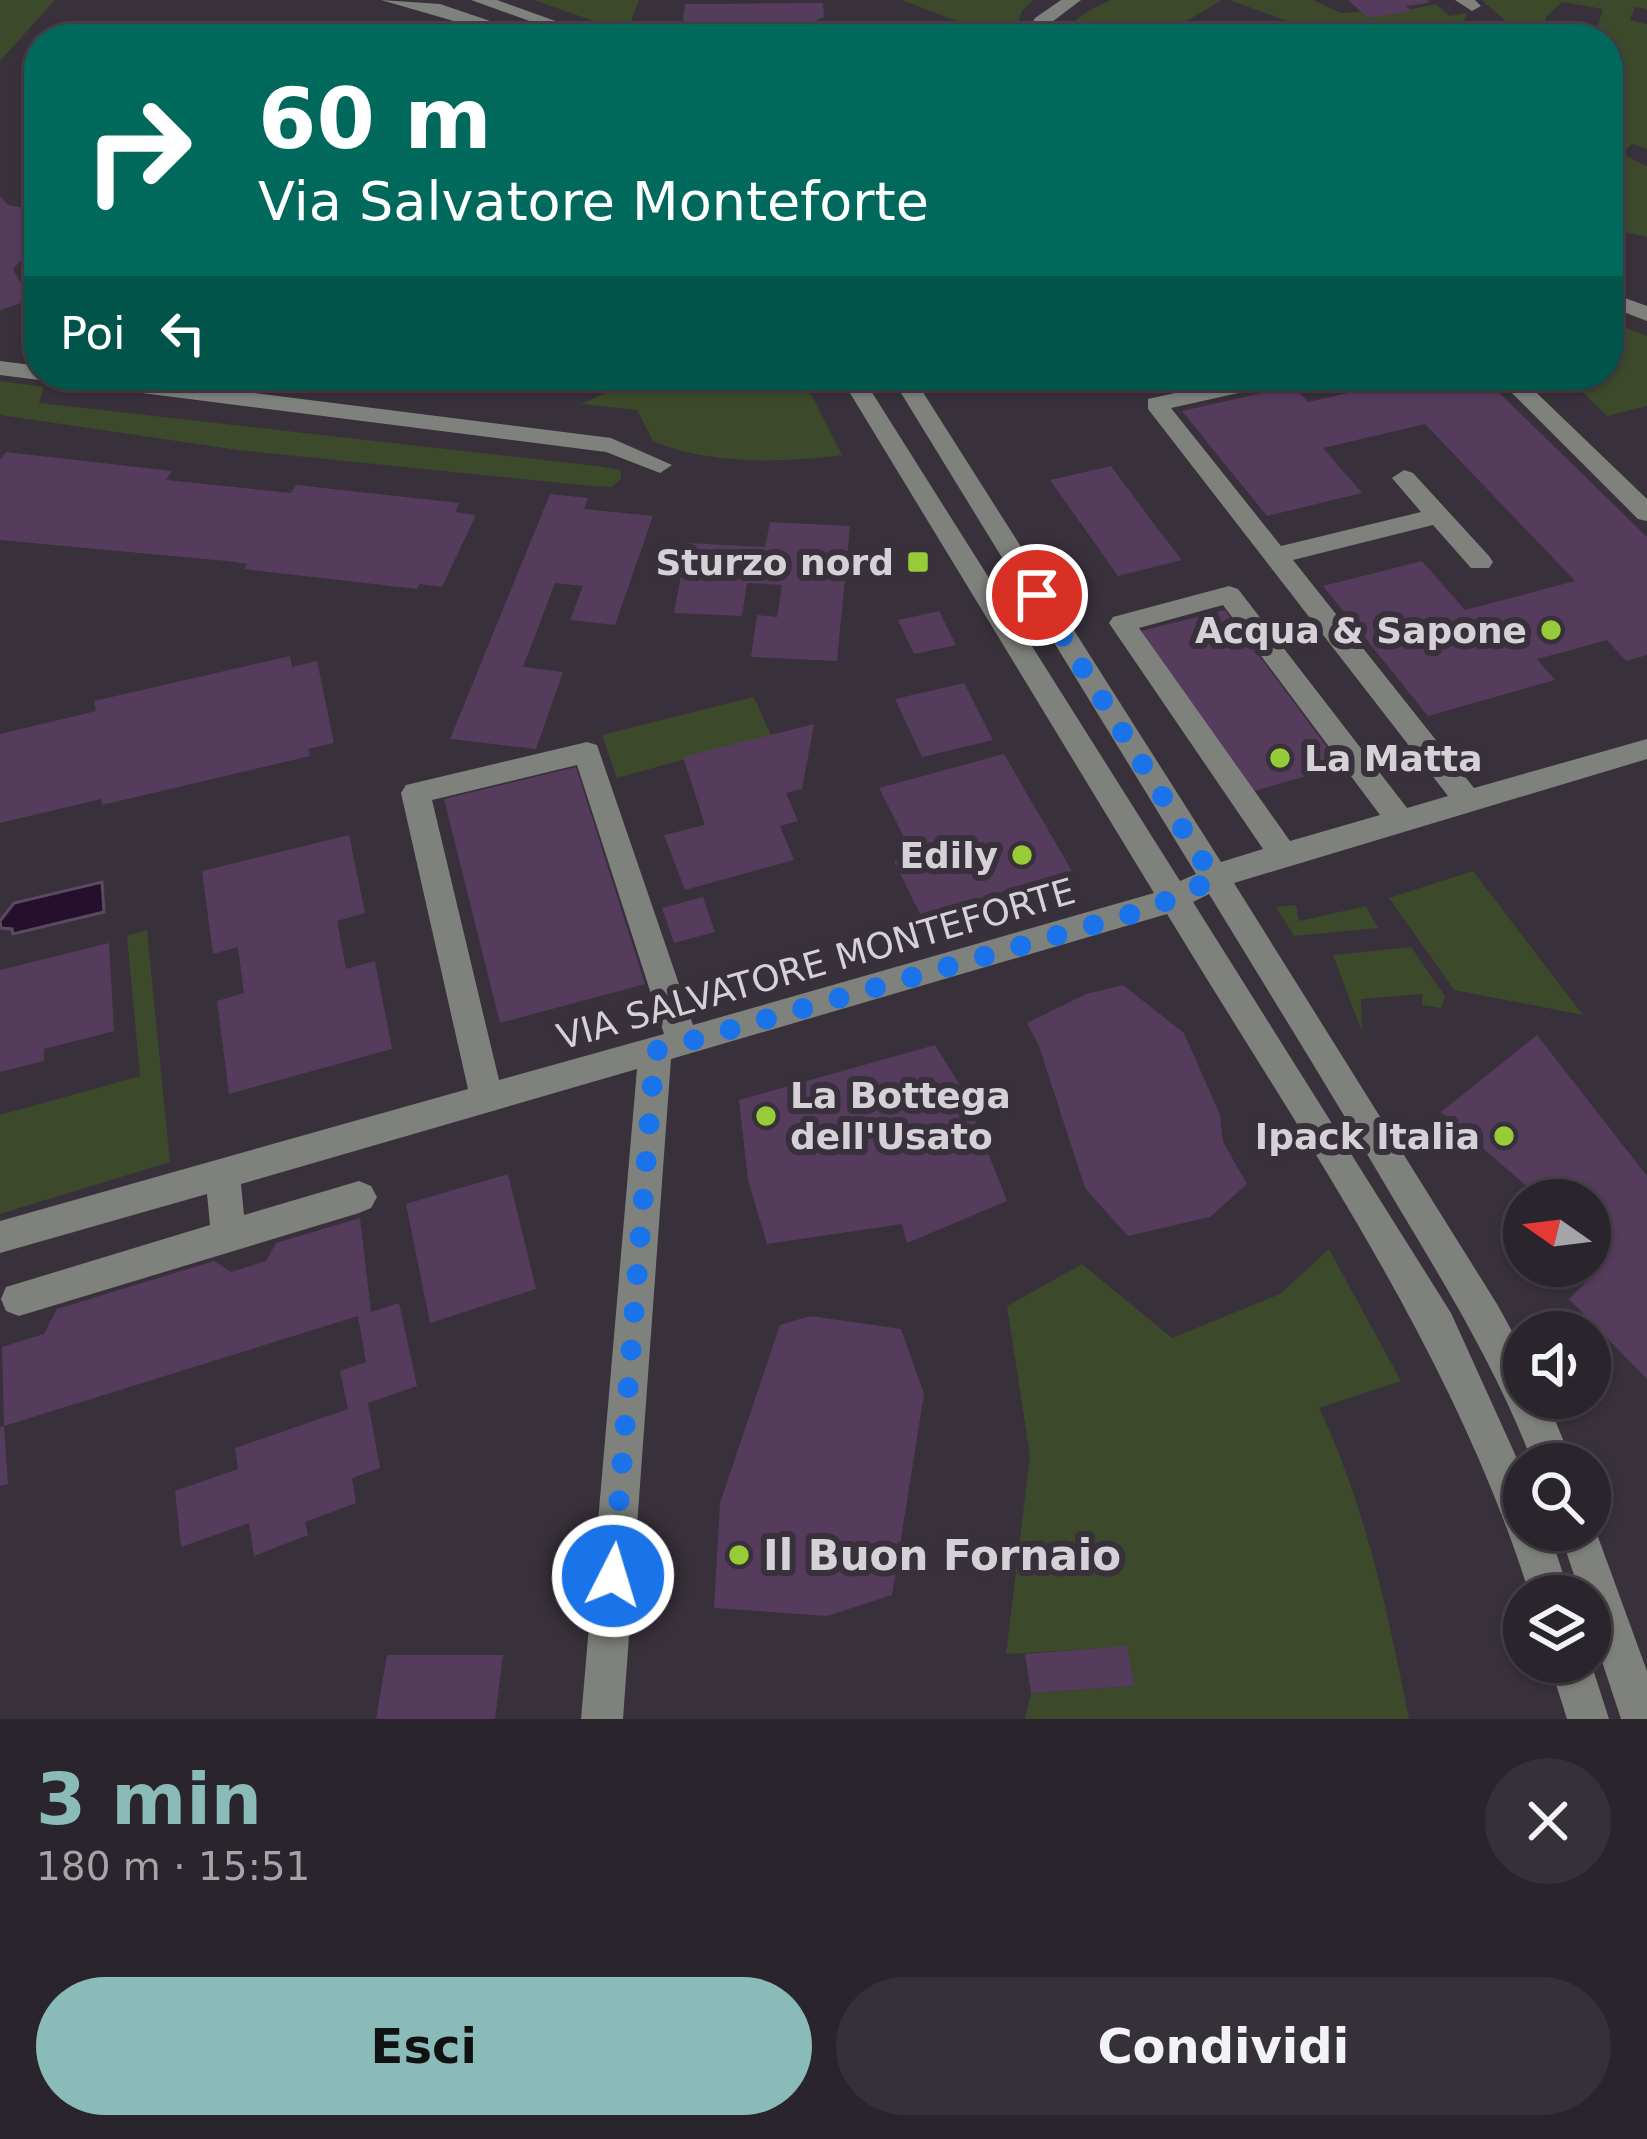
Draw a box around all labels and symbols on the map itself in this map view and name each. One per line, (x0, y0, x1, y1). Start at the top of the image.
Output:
place label: Sturzo nord (655, 542, 894, 583)
pin (986, 544, 1088, 646)
marker: Sturzo nord (905, 549, 931, 575)
place label: Acqua & Sapone (1195, 610, 1527, 651)
marker: Acqua & Sapone (1538, 617, 1564, 643)
place label: La Matta (1304, 738, 1483, 779)
marker: La Matta (1267, 745, 1293, 771)
place label: Edily (899, 835, 998, 876)
marker: Edily (1009, 842, 1035, 868)
street label: VIA SALVATORE MONTEFORTE (552, 870, 1080, 1058)
place label: La Bottega dell'Usato (790, 1075, 1011, 1157)
marker: La Bottega dell'Usato (753, 1103, 779, 1129)
place label: Ipack Italia (1255, 1116, 1480, 1157)
marker: Ipack Italia (1491, 1123, 1517, 1149)
north arrow (1503, 1179, 1611, 1287)
position arrow (550, 1513, 676, 1639)
place label: Il Buon Fornaio (763, 1531, 1121, 1580)
marker: Il Buon Fornaio (726, 1542, 752, 1568)

